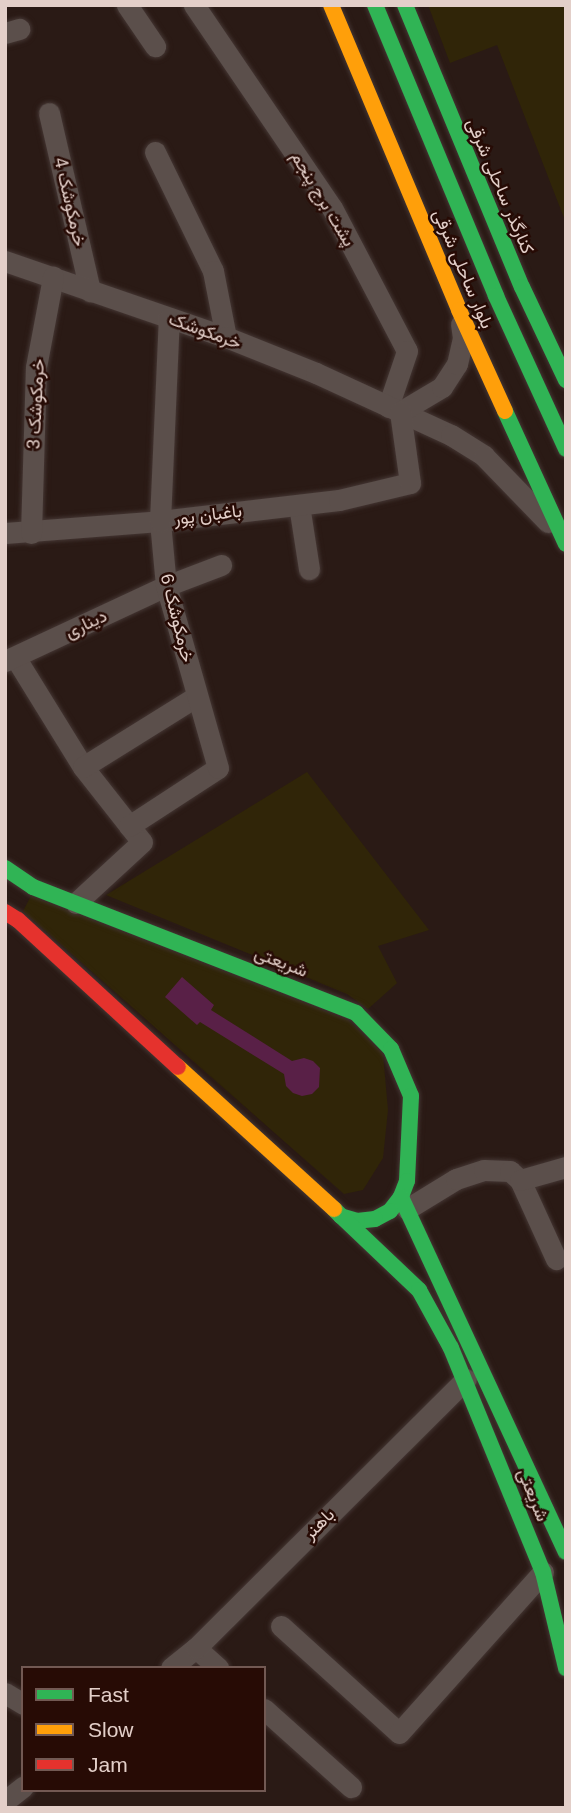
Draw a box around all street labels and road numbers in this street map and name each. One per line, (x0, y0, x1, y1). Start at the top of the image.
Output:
street label: کنارگذر ساحلی شرقی (462, 115, 538, 257)
street label: پشت برج پنجم (286, 148, 360, 250)
street label: خرمکوشک 4 (49, 155, 91, 249)
street label: بلوار ساحلی شرقی (428, 206, 498, 332)
street label: خرمکوشک (166, 308, 244, 354)
street label: خرمکوشک 3 (23, 358, 49, 450)
street label: باغبان پور (173, 500, 243, 530)
street label: خرمکوشک 6 (156, 571, 198, 665)
street label: دیناری (62, 605, 110, 643)
street label: شریعتی (251, 942, 311, 982)
street label: شریعتی (513, 1465, 553, 1525)
street label: باهنر (299, 1504, 339, 1544)

